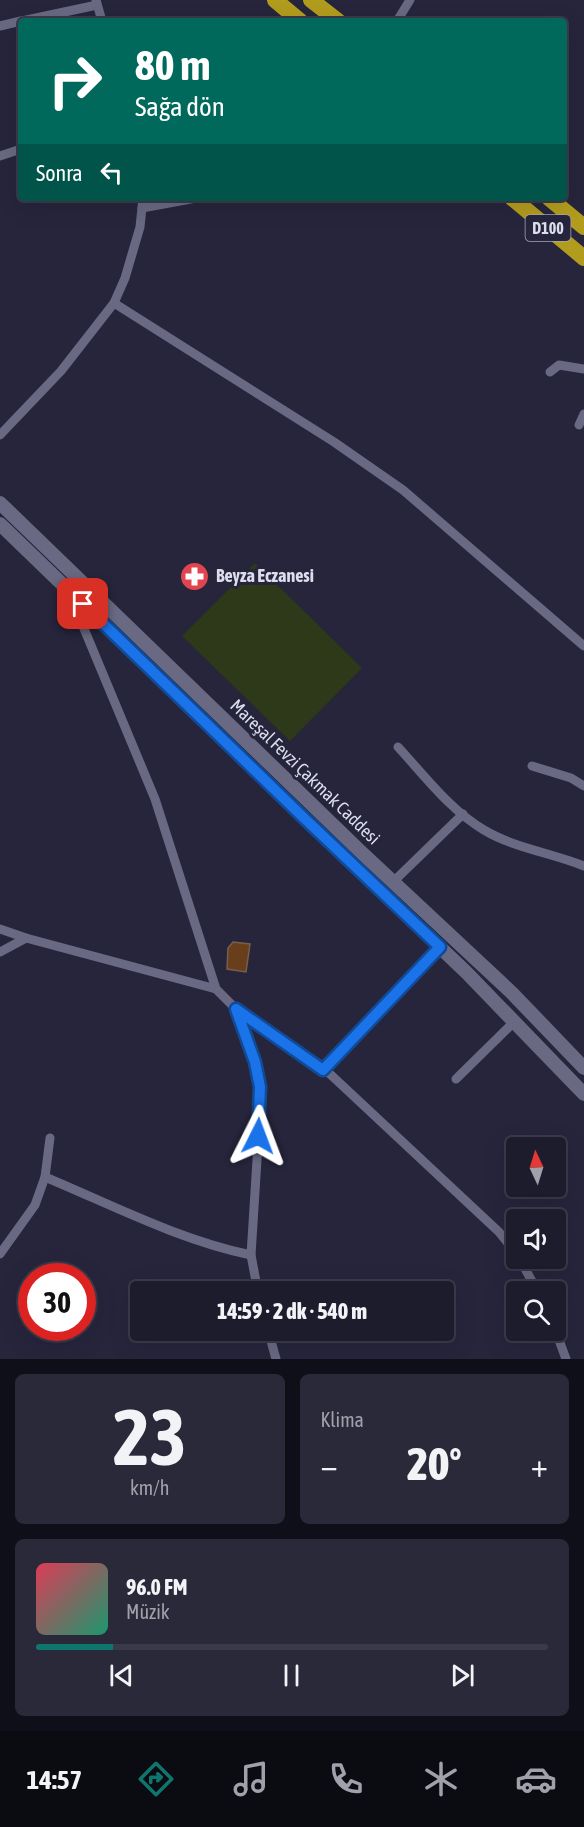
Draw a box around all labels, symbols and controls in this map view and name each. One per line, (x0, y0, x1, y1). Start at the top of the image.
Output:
text: 80 m (135, 41, 210, 89)
icon: right (36, 42, 114, 120)
text: Sağa dön (135, 91, 225, 122)
icon: left (95, 156, 128, 189)
text: Sonra (36, 160, 83, 186)
road number: D100 (526, 215, 570, 241)
pharmacy icon: Beyza Eczanesi (179, 560, 211, 592)
place label: Beyza Eczanesi (216, 565, 314, 586)
pin (57, 578, 108, 629)
icon: arrive (66, 587, 99, 620)
street label: Mareşal Fevzi Çakmak Caddesi (226, 695, 384, 849)
position arrow (226, 1104, 290, 1168)
north arrow (506, 1137, 566, 1197)
map controls (506, 1137, 566, 1341)
button: sound (506, 1209, 566, 1269)
speed limit sign: 30 (18, 1263, 96, 1341)
button: search (506, 1281, 566, 1341)
text: 14:59 · 2 dk · 540 m (217, 1298, 367, 1324)
text: 23 (113, 1392, 186, 1482)
text: Klima (321, 1408, 364, 1431)
text: 20° (407, 1438, 462, 1490)
text: − (321, 1446, 338, 1484)
text: + (531, 1446, 548, 1484)
text: km/h (130, 1476, 170, 1499)
text: 96.0 FM (126, 1574, 188, 1600)
text: Müzik (126, 1600, 170, 1623)
icon: previous (105, 1659, 138, 1692)
icon: pause (275, 1659, 308, 1692)
icon: next (446, 1659, 479, 1692)
icon: directions (135, 1758, 177, 1800)
icon: music (230, 1758, 272, 1800)
icon: phone (325, 1758, 367, 1800)
icon: climate (420, 1758, 462, 1800)
icon: car (515, 1758, 557, 1800)
text: 14:57 (27, 1764, 82, 1795)

